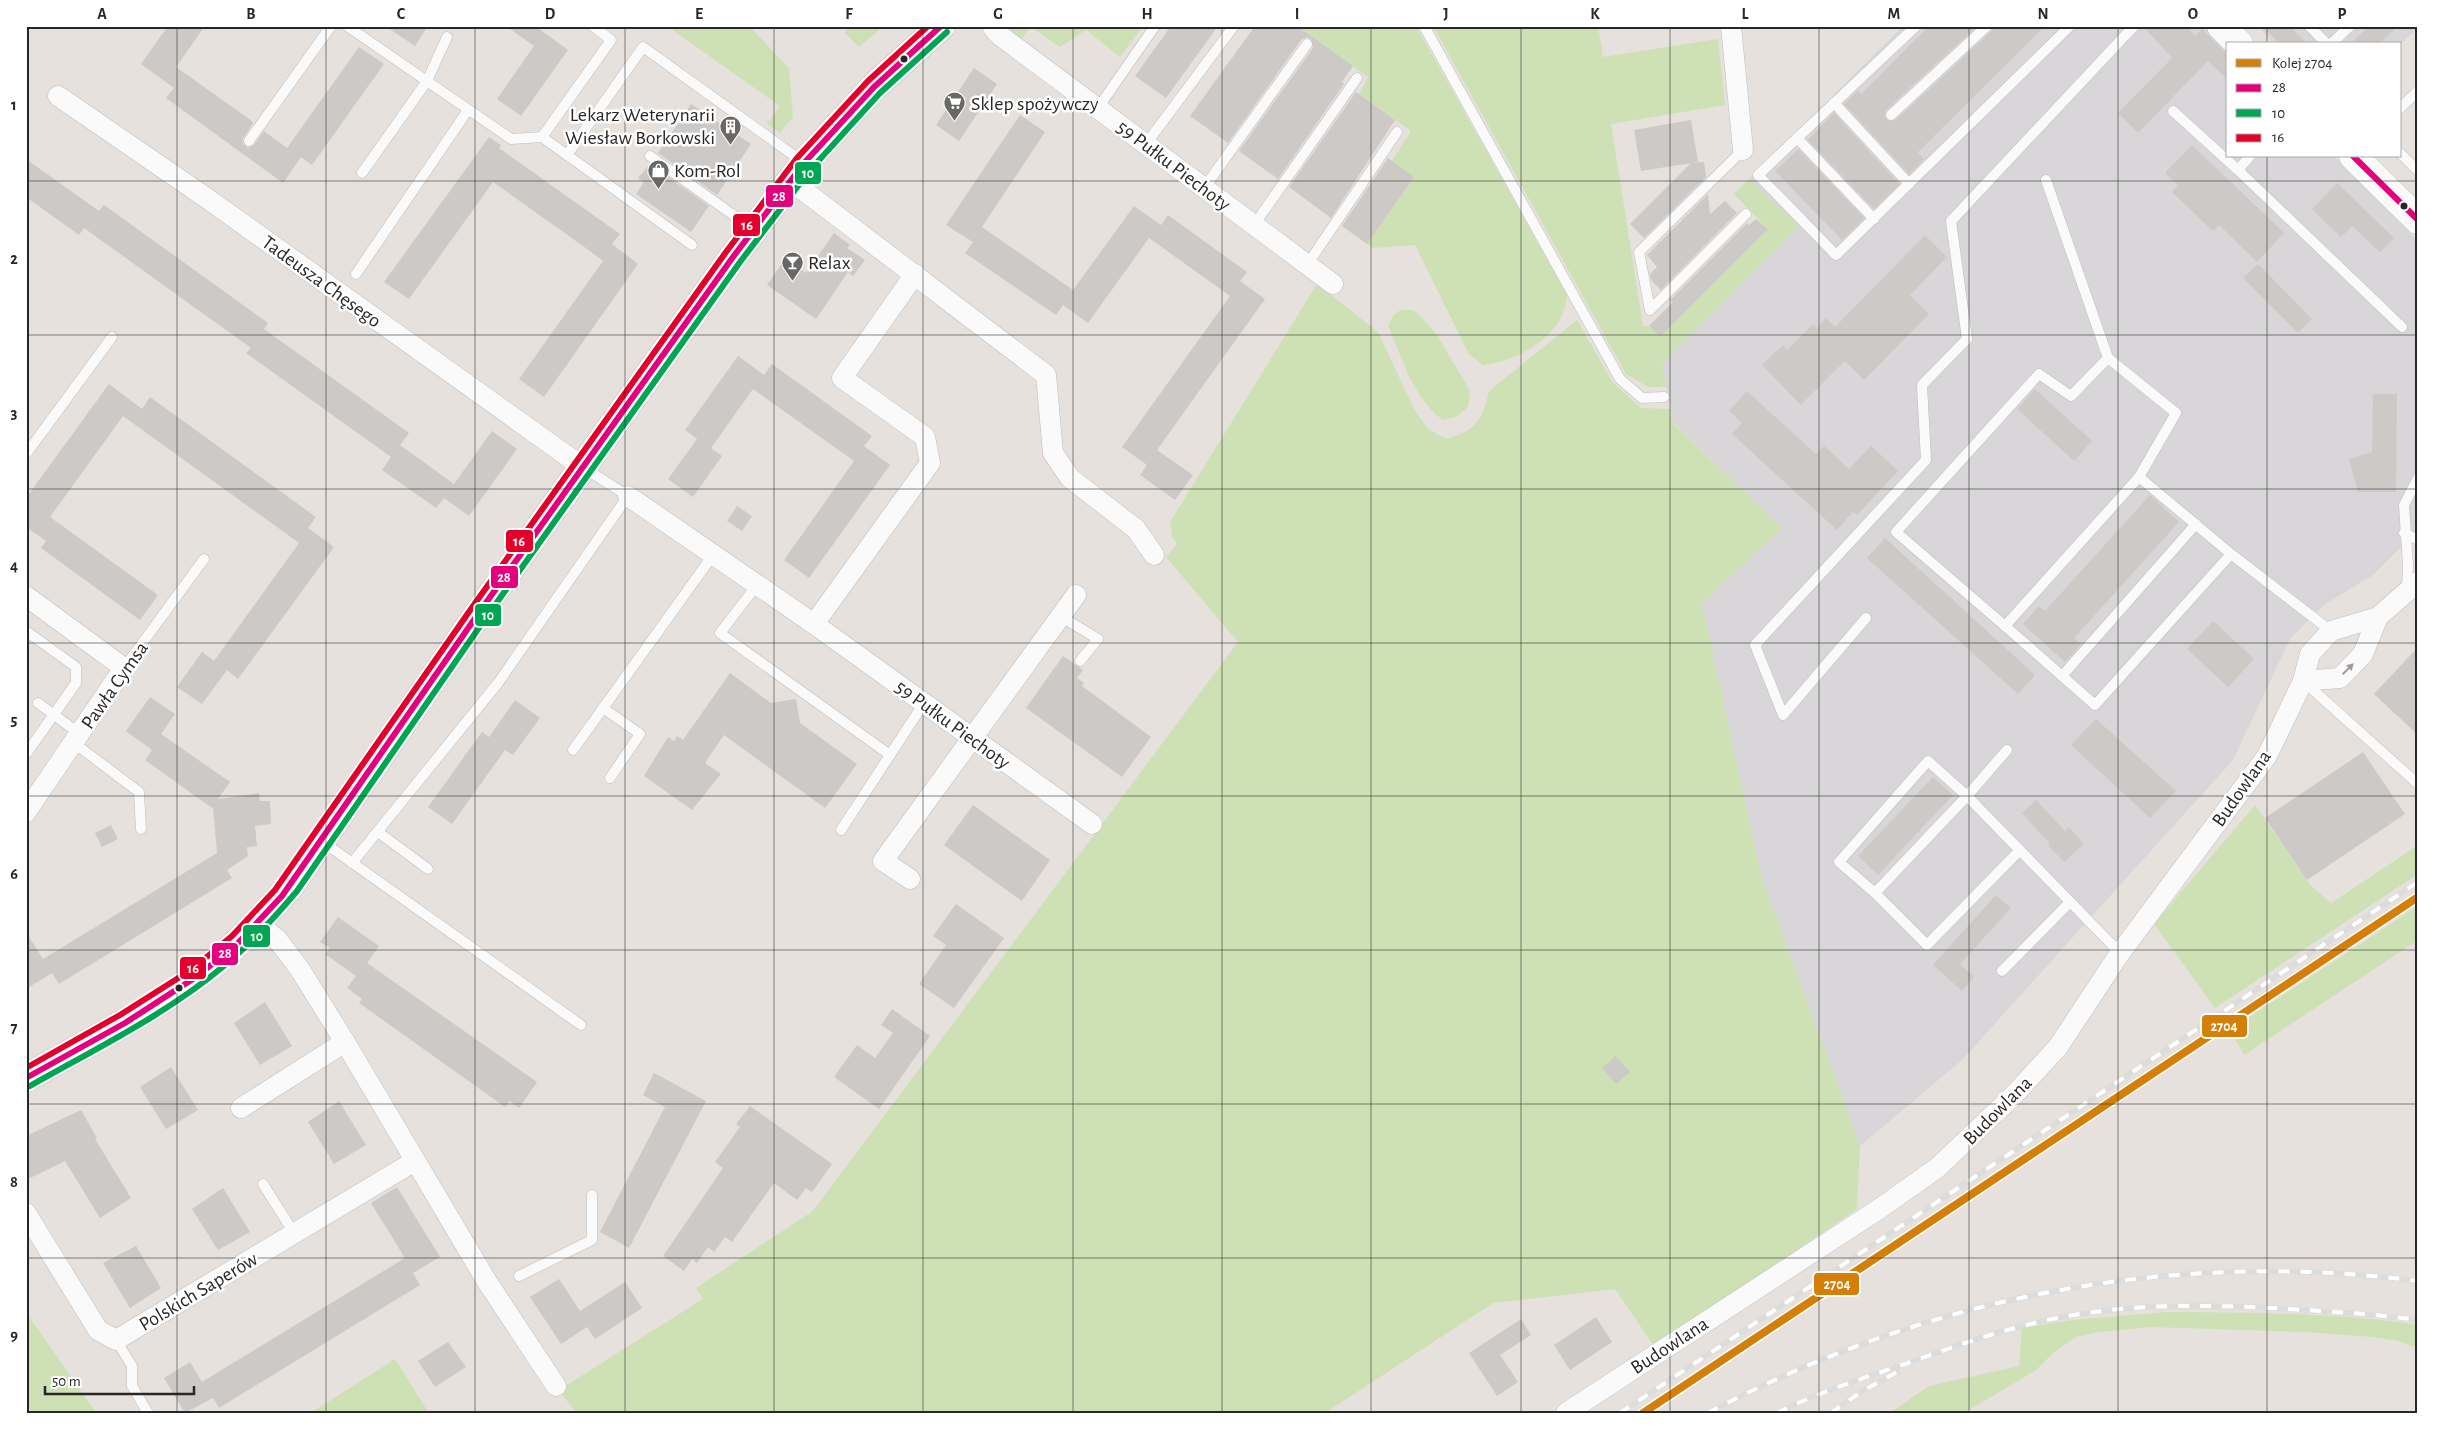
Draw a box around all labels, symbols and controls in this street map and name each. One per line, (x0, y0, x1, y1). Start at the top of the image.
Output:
text: A (97, 6, 107, 22)
text: B (246, 6, 256, 22)
text: C (397, 6, 406, 22)
text: D (545, 6, 556, 22)
text: E (695, 6, 703, 22)
text: F (845, 6, 853, 22)
text: G (993, 6, 1003, 22)
text: H (1141, 6, 1153, 22)
text: I (1295, 6, 1299, 22)
text: J (1443, 6, 1449, 22)
text: K (1590, 6, 1600, 22)
text: L (1742, 6, 1749, 22)
text: M (1888, 6, 1900, 22)
text: N (2037, 6, 2049, 22)
text: O (2188, 6, 2198, 22)
text: P (2338, 6, 2347, 22)
legend (2226, 42, 2402, 158)
unlabelled marker (899, 54, 909, 64)
text: Kolej 2704 (2272, 56, 2333, 71)
text: 28 (2272, 80, 2286, 95)
supermarket icon: Sklep spożywczy (943, 91, 967, 122)
place label: Sklep spożywczy (971, 94, 1099, 114)
text: 1 (11, 97, 17, 113)
place label: Lekarz Weterynarii Wiesław Borkowski (565, 105, 715, 148)
text: 10 (2272, 106, 2285, 121)
building icon: Lekarz Weterynarii Wiesław Borkowski (719, 114, 743, 145)
street label: 59 Pułku Piechoty (1113, 117, 1234, 215)
text: 16 (2272, 130, 2284, 145)
shop icon: Kom-Rol (646, 158, 670, 189)
place label: Kom-Rol (674, 161, 741, 181)
line badge: 10 (794, 161, 822, 185)
text: 10 (802, 167, 814, 181)
line badge: 28 (765, 184, 794, 208)
text: 28 (772, 190, 786, 204)
unlabelled marker (2399, 201, 2409, 211)
line badge: 16 (732, 213, 761, 237)
text: 16 (741, 219, 753, 233)
street label: Tadeusza Chęsego (258, 232, 385, 332)
bar icon: Relax (780, 250, 804, 281)
text: 2 (10, 251, 18, 267)
place label: Relax (808, 253, 851, 273)
text: 3 (11, 405, 18, 421)
line badge: 16 (505, 529, 534, 553)
text: 16 (513, 535, 525, 549)
text: 4 (10, 558, 18, 574)
line badge: 28 (490, 565, 519, 589)
text: 28 (497, 571, 511, 585)
line badge: 10 (474, 603, 502, 627)
text: 10 (482, 609, 494, 623)
street label: Pawła Cymsa (78, 638, 152, 733)
one-way arrow (2342, 664, 2354, 676)
street label: 59 Pułku Piechoty (891, 677, 1014, 773)
text: 5 (11, 712, 18, 728)
street label: Budowlana (2208, 747, 2275, 830)
text: 6 (10, 866, 18, 882)
line badge: 10 (242, 924, 271, 948)
text: 10 (251, 930, 263, 944)
line badge: 28 (211, 942, 239, 966)
text: 28 (218, 947, 232, 961)
line badge: 16 (179, 956, 207, 980)
text: 16 (187, 962, 199, 976)
unlabelled marker (174, 983, 184, 993)
line badge: 2704 (2201, 1014, 2248, 1038)
text: 7 (11, 1020, 18, 1036)
text: 2704 (2211, 1020, 2237, 1034)
street label: Budowlana (1960, 1073, 2036, 1149)
text: 8 (10, 1174, 18, 1190)
street label: Polskich Saperów (136, 1248, 262, 1335)
line badge: 2704 (1813, 1272, 1860, 1296)
text: 2704 (1824, 1278, 1850, 1292)
street label: Budowlana (1627, 1314, 1712, 1378)
text: 9 (10, 1327, 18, 1343)
scale bar (45, 1364, 194, 1396)
text: 50 m (52, 1374, 81, 1389)

